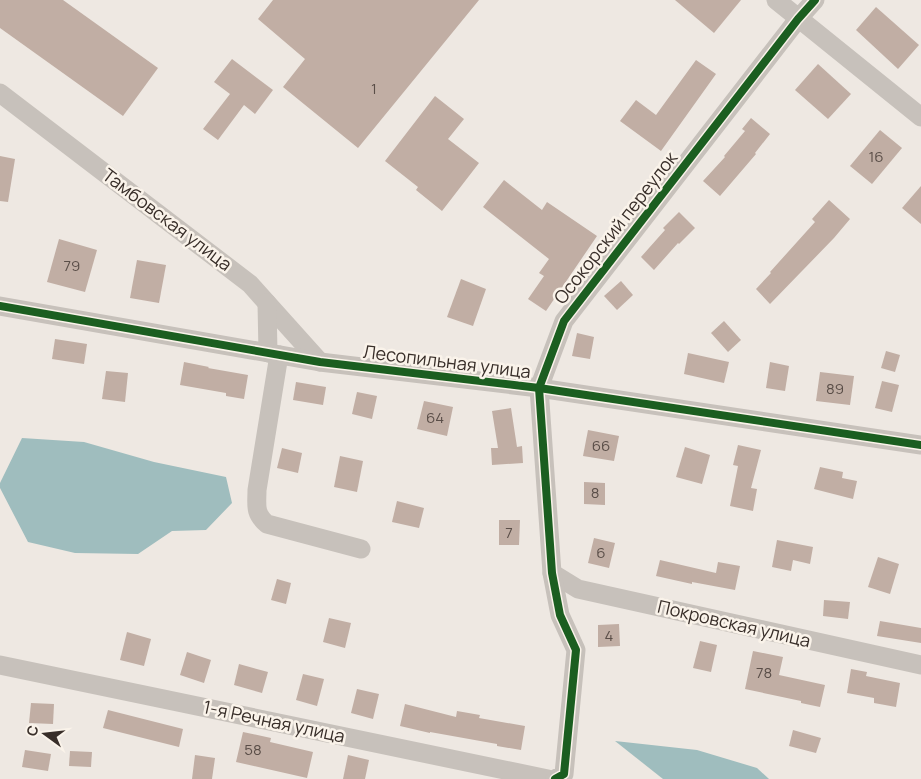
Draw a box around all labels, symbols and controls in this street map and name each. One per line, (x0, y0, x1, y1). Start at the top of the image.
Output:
house number: 1 (371, 78, 377, 99)
street label: Осокорский переулок (548, 145, 683, 309)
house number: 16 (868, 146, 884, 167)
street label: Тамбовская улица (98, 163, 237, 276)
house number: 79 (64, 255, 80, 276)
street label: Лесопильная улица (362, 339, 532, 383)
house number: 89 (826, 378, 844, 399)
house number: 64 (426, 407, 444, 428)
house number: 66 (592, 435, 610, 456)
house number: 8 (591, 482, 599, 503)
house number: 7 (505, 522, 513, 543)
house number: 6 (596, 542, 606, 563)
street label: Покровская улица (655, 594, 813, 652)
house number: 4 (605, 625, 614, 646)
house number: 78 (756, 662, 772, 683)
street label: 1-я Речная улица (201, 694, 347, 748)
north arrow (20, 709, 70, 759)
text: С (21, 723, 42, 738)
house number: 58 (244, 739, 262, 760)

